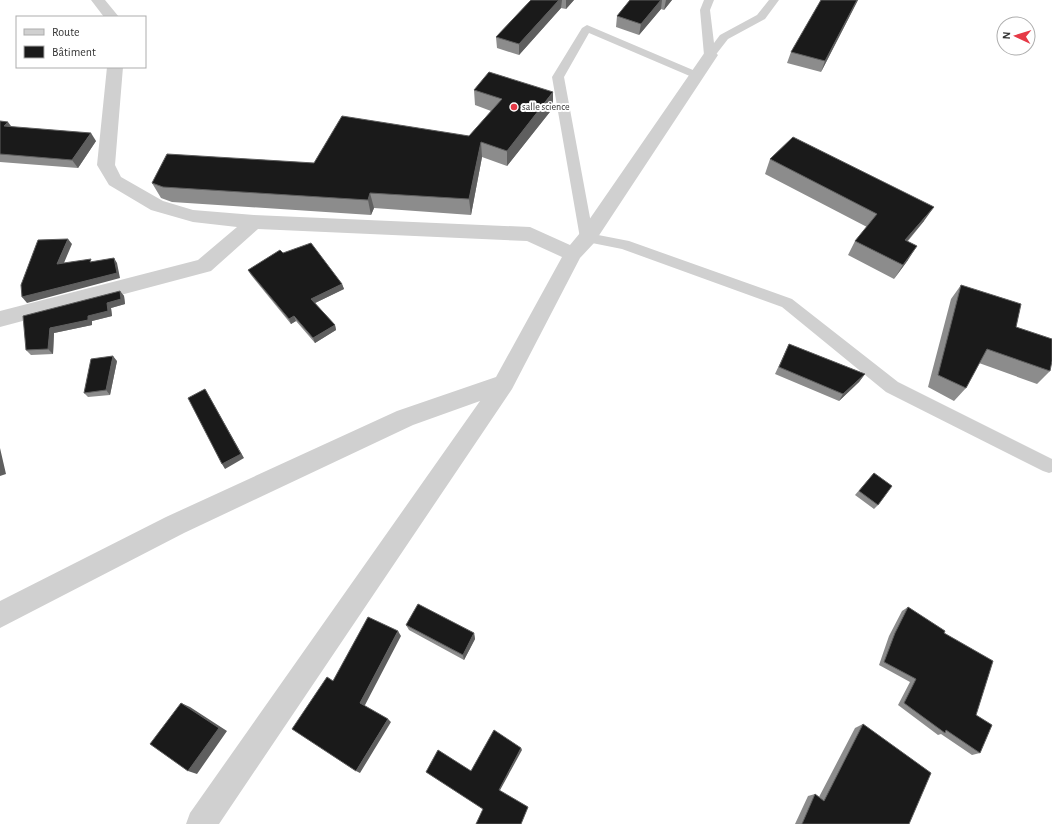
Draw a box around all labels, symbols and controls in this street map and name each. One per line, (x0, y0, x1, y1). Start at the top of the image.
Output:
legend (16, 16, 146, 68)
north arrow (996, 16, 1036, 56)
text: Route (52, 26, 79, 38)
text: N (1001, 31, 1012, 40)
text: Bâtiment (52, 46, 96, 58)
marker: salle science (509, 102, 519, 112)
place label: salle science (522, 102, 570, 112)

